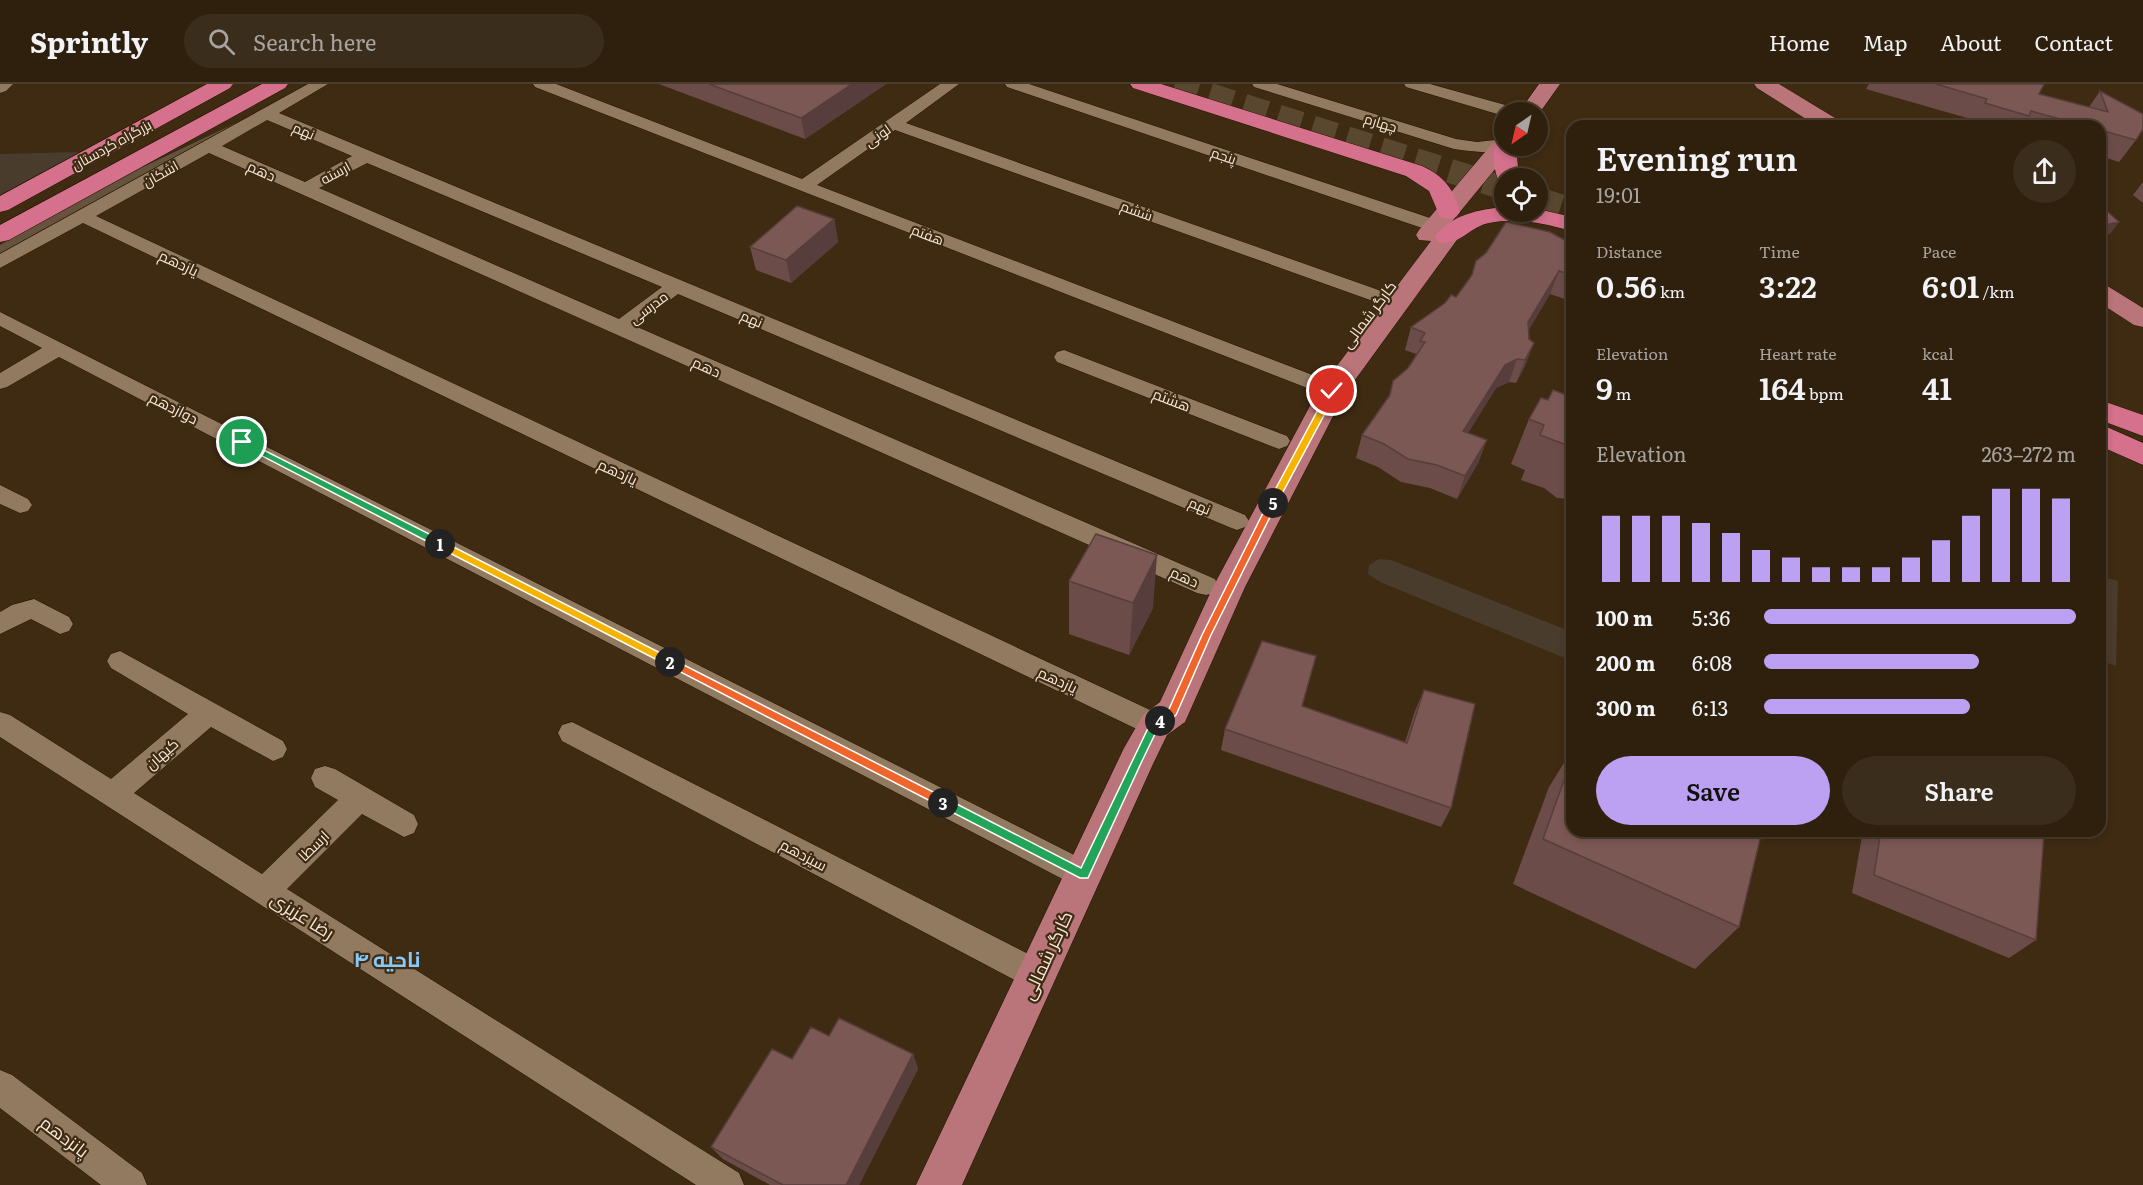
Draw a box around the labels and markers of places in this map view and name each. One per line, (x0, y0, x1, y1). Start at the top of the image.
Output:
pin (1306, 365, 1357, 416)
pin (216, 416, 267, 467)
pin: 5 (1258, 488, 1288, 518)
pin: 1 (425, 529, 455, 559)
pin: 2 (655, 647, 685, 677)
pin: 4 (1145, 706, 1175, 736)
pin: 3 (928, 788, 958, 818)

